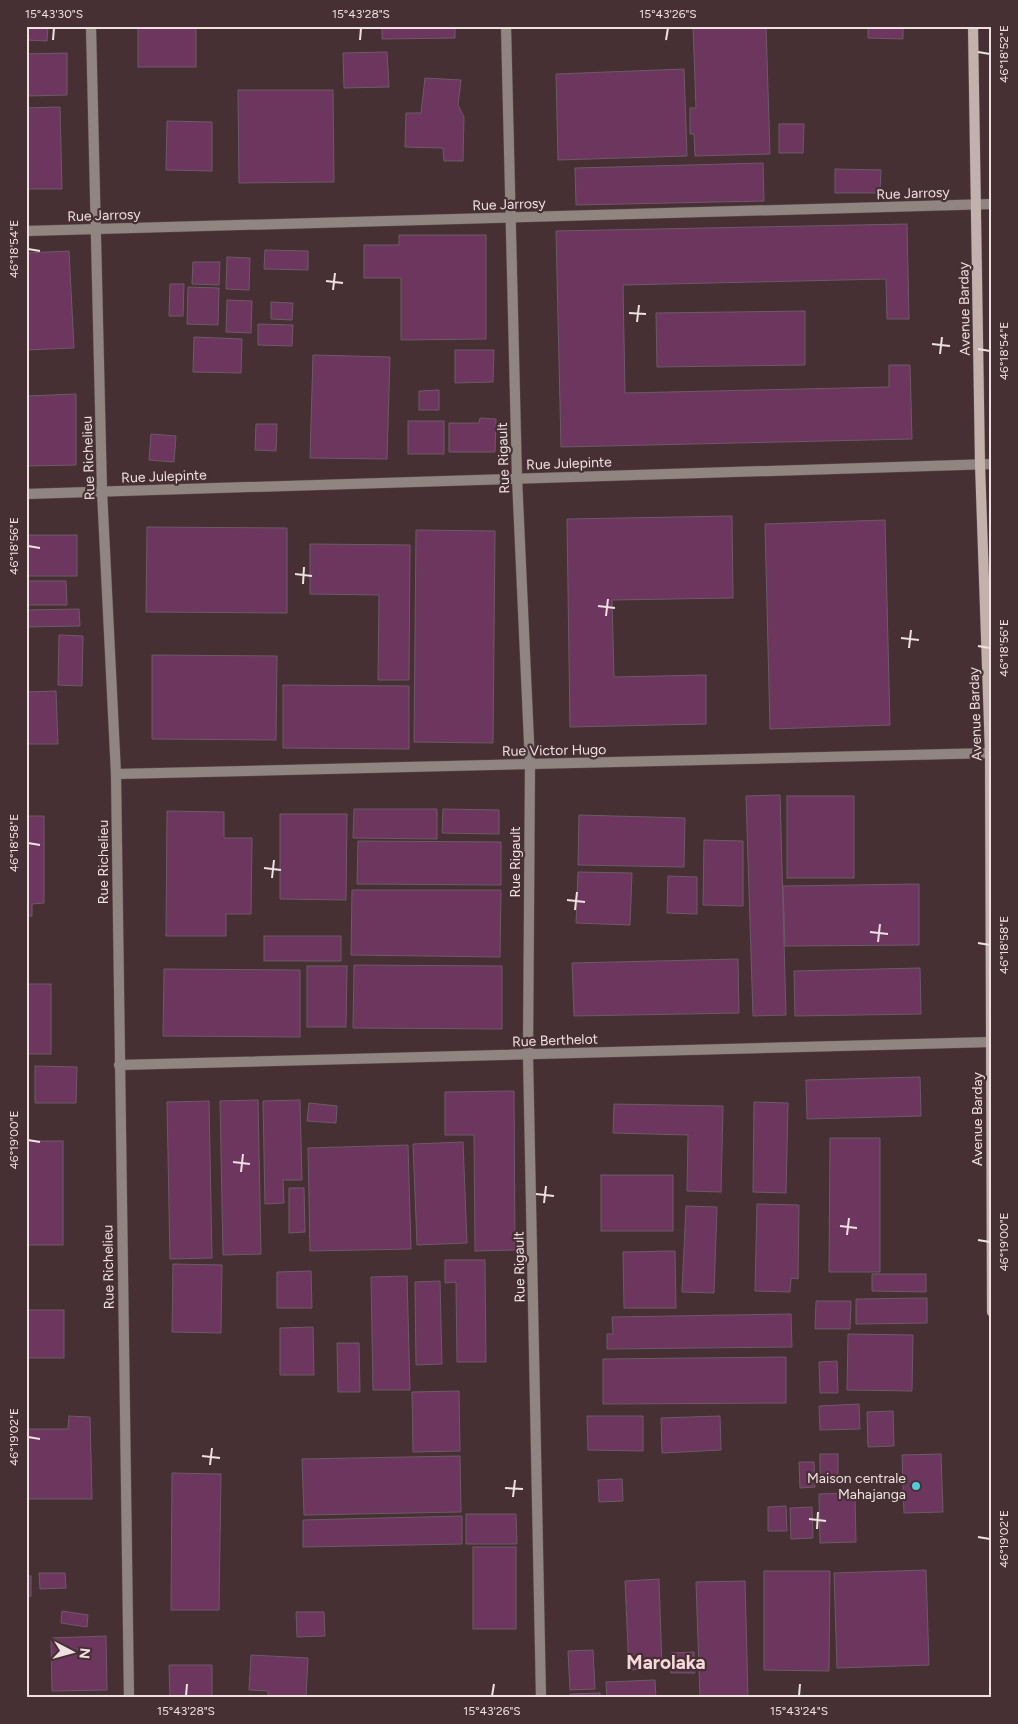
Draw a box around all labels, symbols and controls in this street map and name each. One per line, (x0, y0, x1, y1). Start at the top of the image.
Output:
text: 15°43'30"S (25, 7, 83, 21)
text: 15°43'28"S (332, 7, 390, 21)
text: 15°43'26"S (639, 7, 697, 21)
text: 46°18'52"E (997, 25, 1011, 83)
street label: Rue Jarrosy (876, 184, 951, 203)
street label: Rue Jarrosy (472, 195, 547, 214)
street label: Rue Jarrosy (67, 206, 142, 225)
text: 46°18'54"E (7, 220, 21, 278)
street label: Avenue Barday (955, 261, 974, 356)
text: 46°18'54"E (997, 322, 1011, 380)
street label: Rue Richelieu (79, 415, 98, 501)
street label: Rue Rigault (494, 422, 513, 494)
street label: Rue Julepinte (526, 453, 612, 473)
street label: Rue Julepinte (121, 466, 207, 486)
text: 46°18'56"E (7, 517, 21, 575)
text: 46°18'56"E (997, 619, 1011, 677)
street label: Avenue Barday (965, 666, 986, 761)
street label: Rue Victor Hugo (502, 741, 606, 760)
text: 46°18'58"E (7, 814, 21, 872)
street label: Rue Richelieu (95, 820, 112, 904)
street label: Rue Rigault (507, 826, 524, 898)
text: 46°18'58"E (997, 916, 1011, 974)
street label: Rue Berthelot (512, 1031, 598, 1050)
street label: Avenue Barday (969, 1071, 986, 1166)
text: 46°19'00"E (7, 1110, 21, 1170)
text: 46°19'00"E (997, 1212, 1011, 1272)
street label: Rue Richelieu (99, 1225, 118, 1309)
street label: Rue Rigault (510, 1231, 529, 1303)
text: 46°19'02"E (7, 1408, 21, 1466)
place label: Maison centrale Mahajanga (807, 1470, 906, 1503)
marker: Maison centrale Mahajanga (910, 1480, 922, 1492)
text: 46°19'02"E (997, 1510, 1011, 1568)
north arrow (48, 1626, 98, 1676)
text: N (75, 1647, 93, 1660)
district label: Marolaka (626, 1651, 706, 1674)
text: 15°43'28"S (157, 1704, 215, 1718)
text: 15°43'26"S (463, 1704, 521, 1718)
text: 15°43'24"S (770, 1704, 828, 1718)

